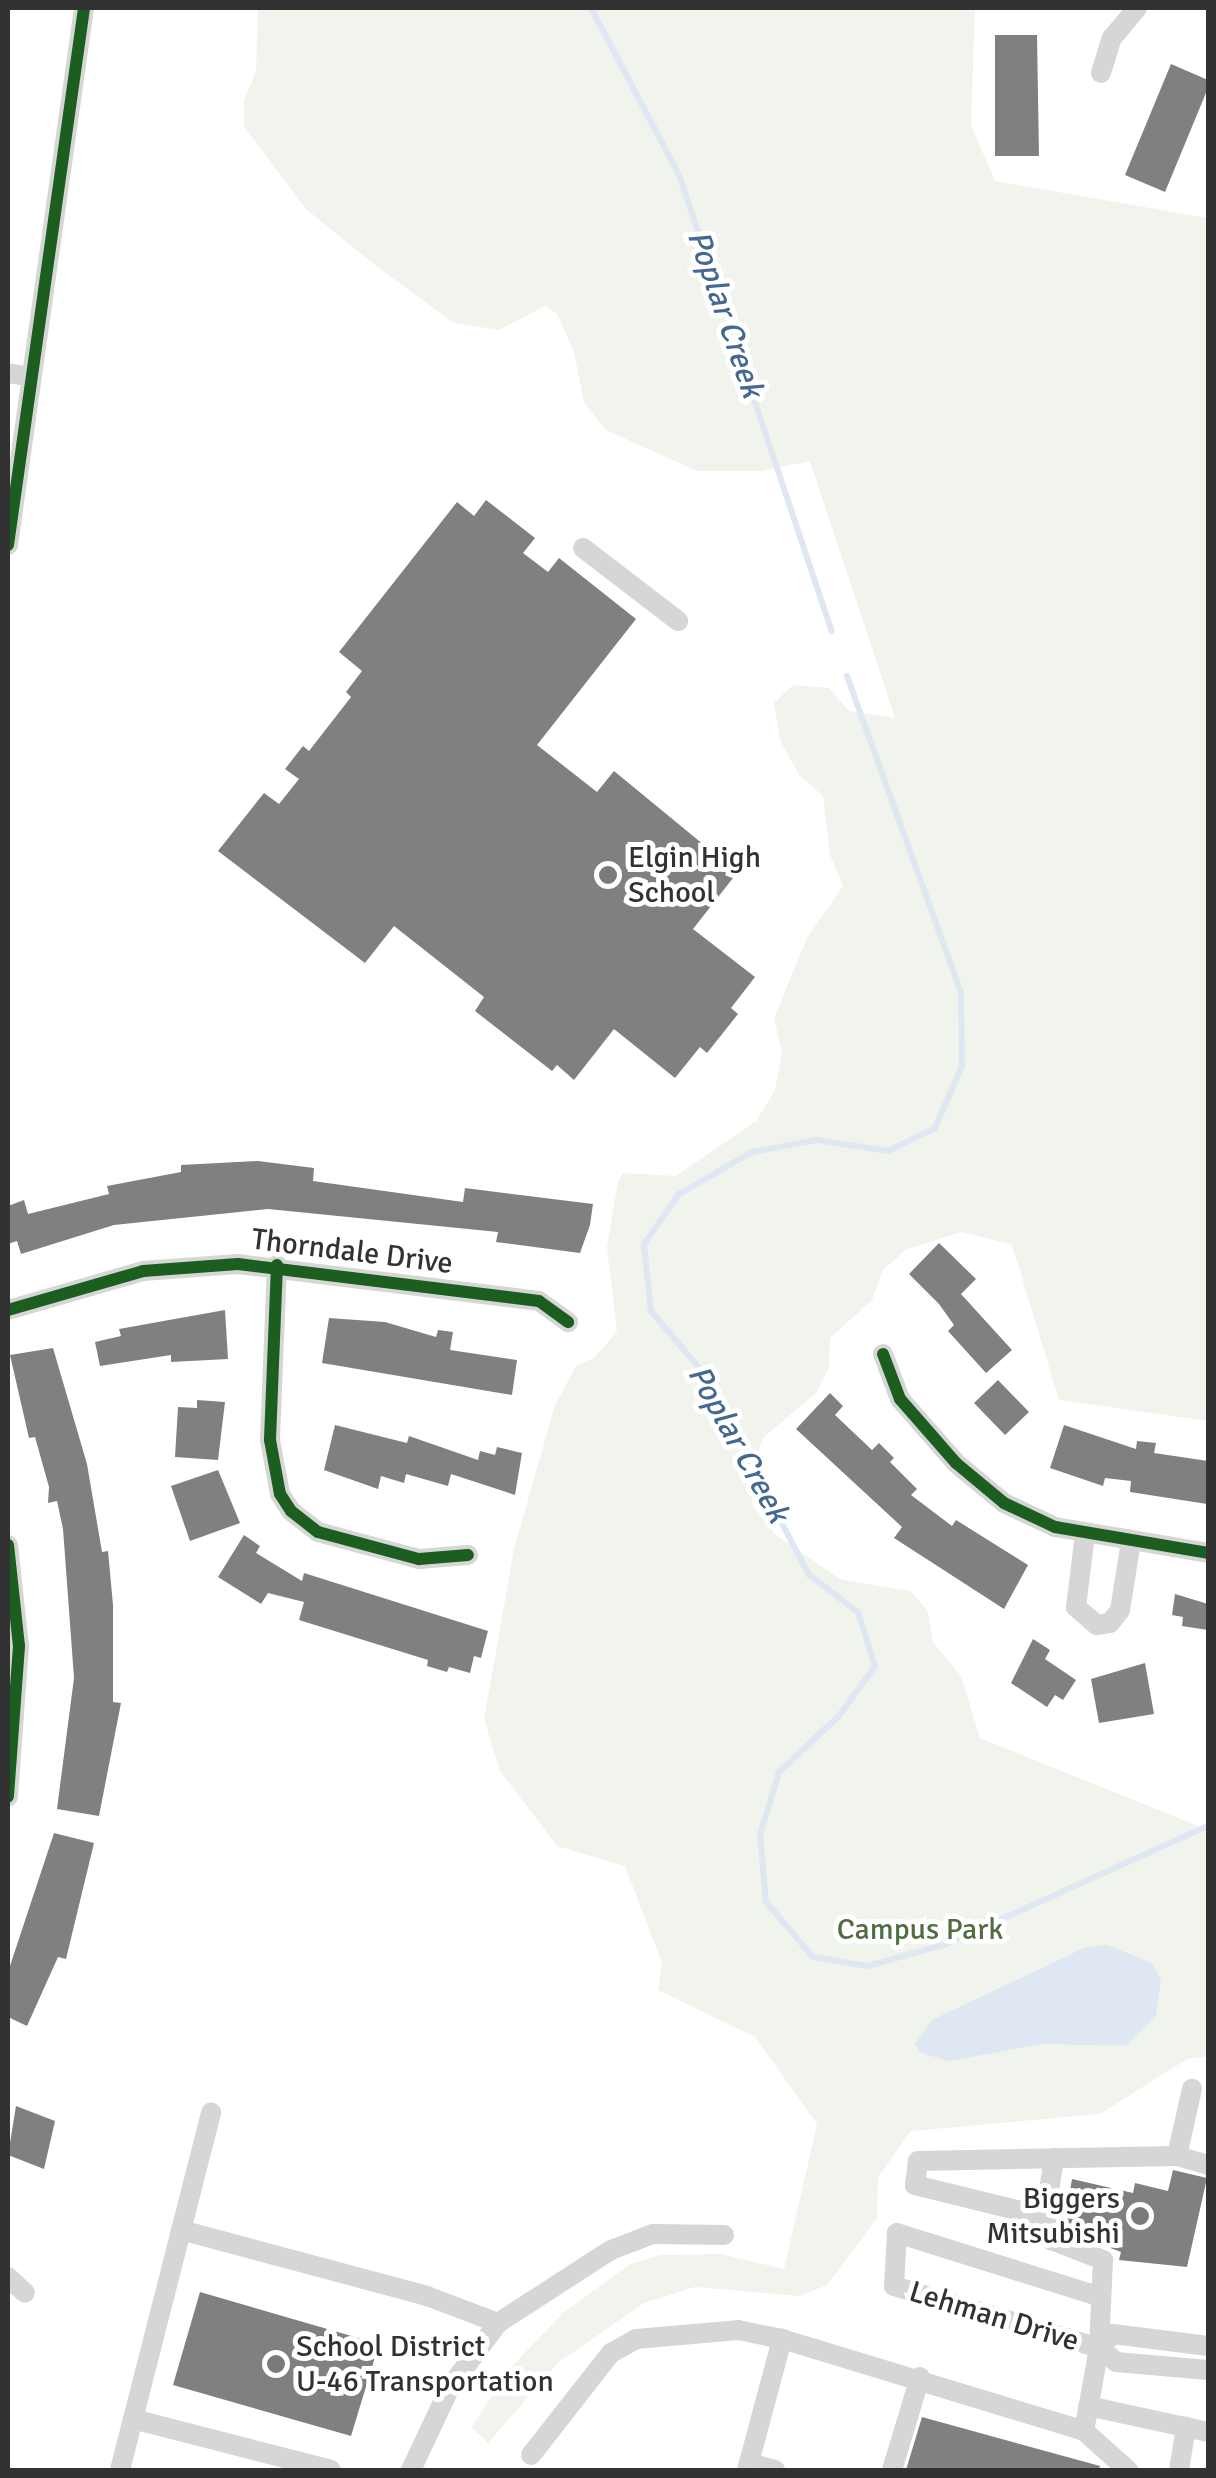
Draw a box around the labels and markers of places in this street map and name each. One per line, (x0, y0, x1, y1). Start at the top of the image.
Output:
place label: Elgin High School (628, 840, 761, 910)
marker: Elgin High School (597, 864, 619, 886)
place label: Biggers Mitsubishi (986, 2181, 1120, 2252)
marker: Biggers Mitsubishi (1129, 2205, 1151, 2227)
place label: School District U-46 Transportation (296, 2329, 554, 2400)
marker: School District U-46 Transportation (265, 2353, 287, 2375)

